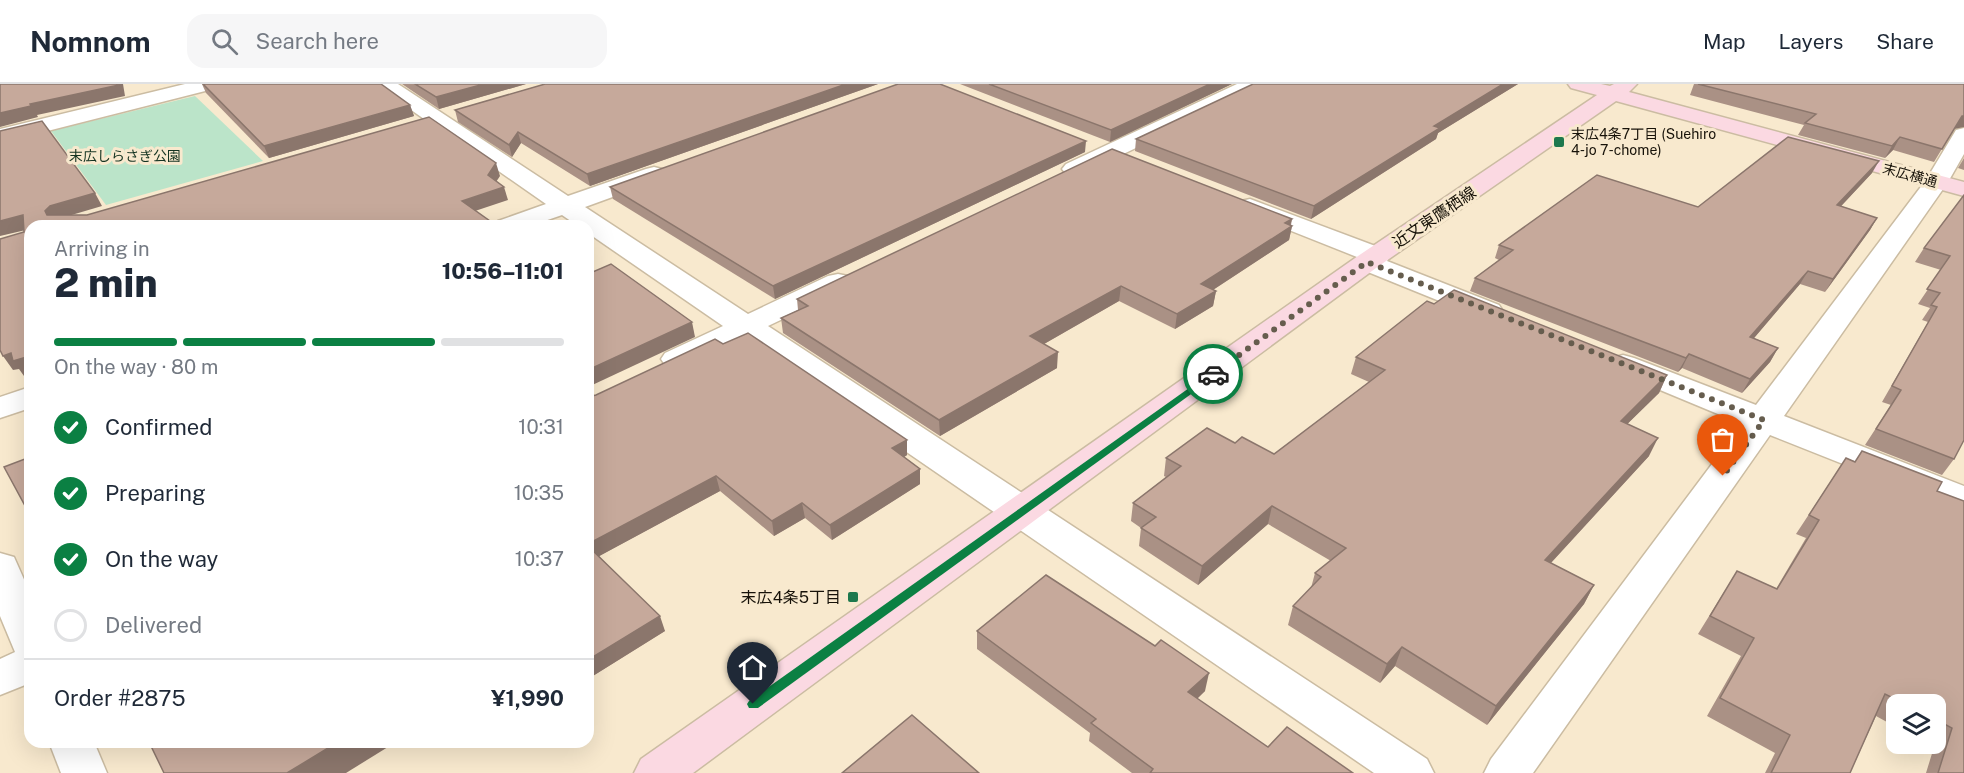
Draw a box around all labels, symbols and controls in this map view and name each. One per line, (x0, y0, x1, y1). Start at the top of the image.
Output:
search box (187, 14, 607, 68)
text: Nomnom (30, 25, 151, 58)
icon: search (208, 25, 241, 58)
text: Search here (256, 28, 379, 54)
text: Map (1703, 29, 1746, 54)
text: Layers (1779, 29, 1843, 54)
text: Share (1876, 29, 1934, 54)
place label: 末広4条7丁目 (Suehiro 4-jo 7-chome) (1571, 126, 1716, 158)
marker: 末広4条7丁目 (Suehiro 4-jo 7-chome) (1552, 135, 1566, 149)
park label: 末広しらさぎ公園 (69, 148, 181, 164)
street label: 末広横通 (1881, 160, 1939, 190)
street label: 近文東鷹栖線 (1389, 183, 1479, 252)
text: Arriving in (54, 237, 149, 261)
text: 10:56–11:01 (442, 258, 564, 284)
text: 2 min (54, 260, 158, 306)
courier (1183, 344, 1243, 404)
text: On the way · 80 m (54, 355, 218, 379)
icon: car (1197, 358, 1230, 391)
icon: check (54, 411, 87, 444)
text: Confirmed (105, 414, 212, 440)
pin (1697, 414, 1748, 476)
text: 10:31 (518, 415, 564, 439)
icon: bag (1706, 423, 1739, 456)
icon: check (54, 477, 87, 510)
text: Preparing (105, 480, 206, 506)
text: 10:35 (514, 481, 564, 505)
icon: check (54, 543, 87, 576)
text: On the way (105, 546, 218, 572)
text: 10:37 (515, 547, 564, 571)
place label: 末広4条5丁目 (741, 588, 841, 607)
marker: 末広4条5丁目 (846, 590, 860, 604)
text: Delivered (105, 612, 202, 638)
pin (727, 642, 778, 704)
icon: home (736, 651, 769, 684)
text: Order #2875 (54, 685, 185, 711)
text: ¥1,990 (491, 685, 564, 711)
map controls (1886, 694, 1946, 754)
button: layers (1886, 694, 1946, 754)

